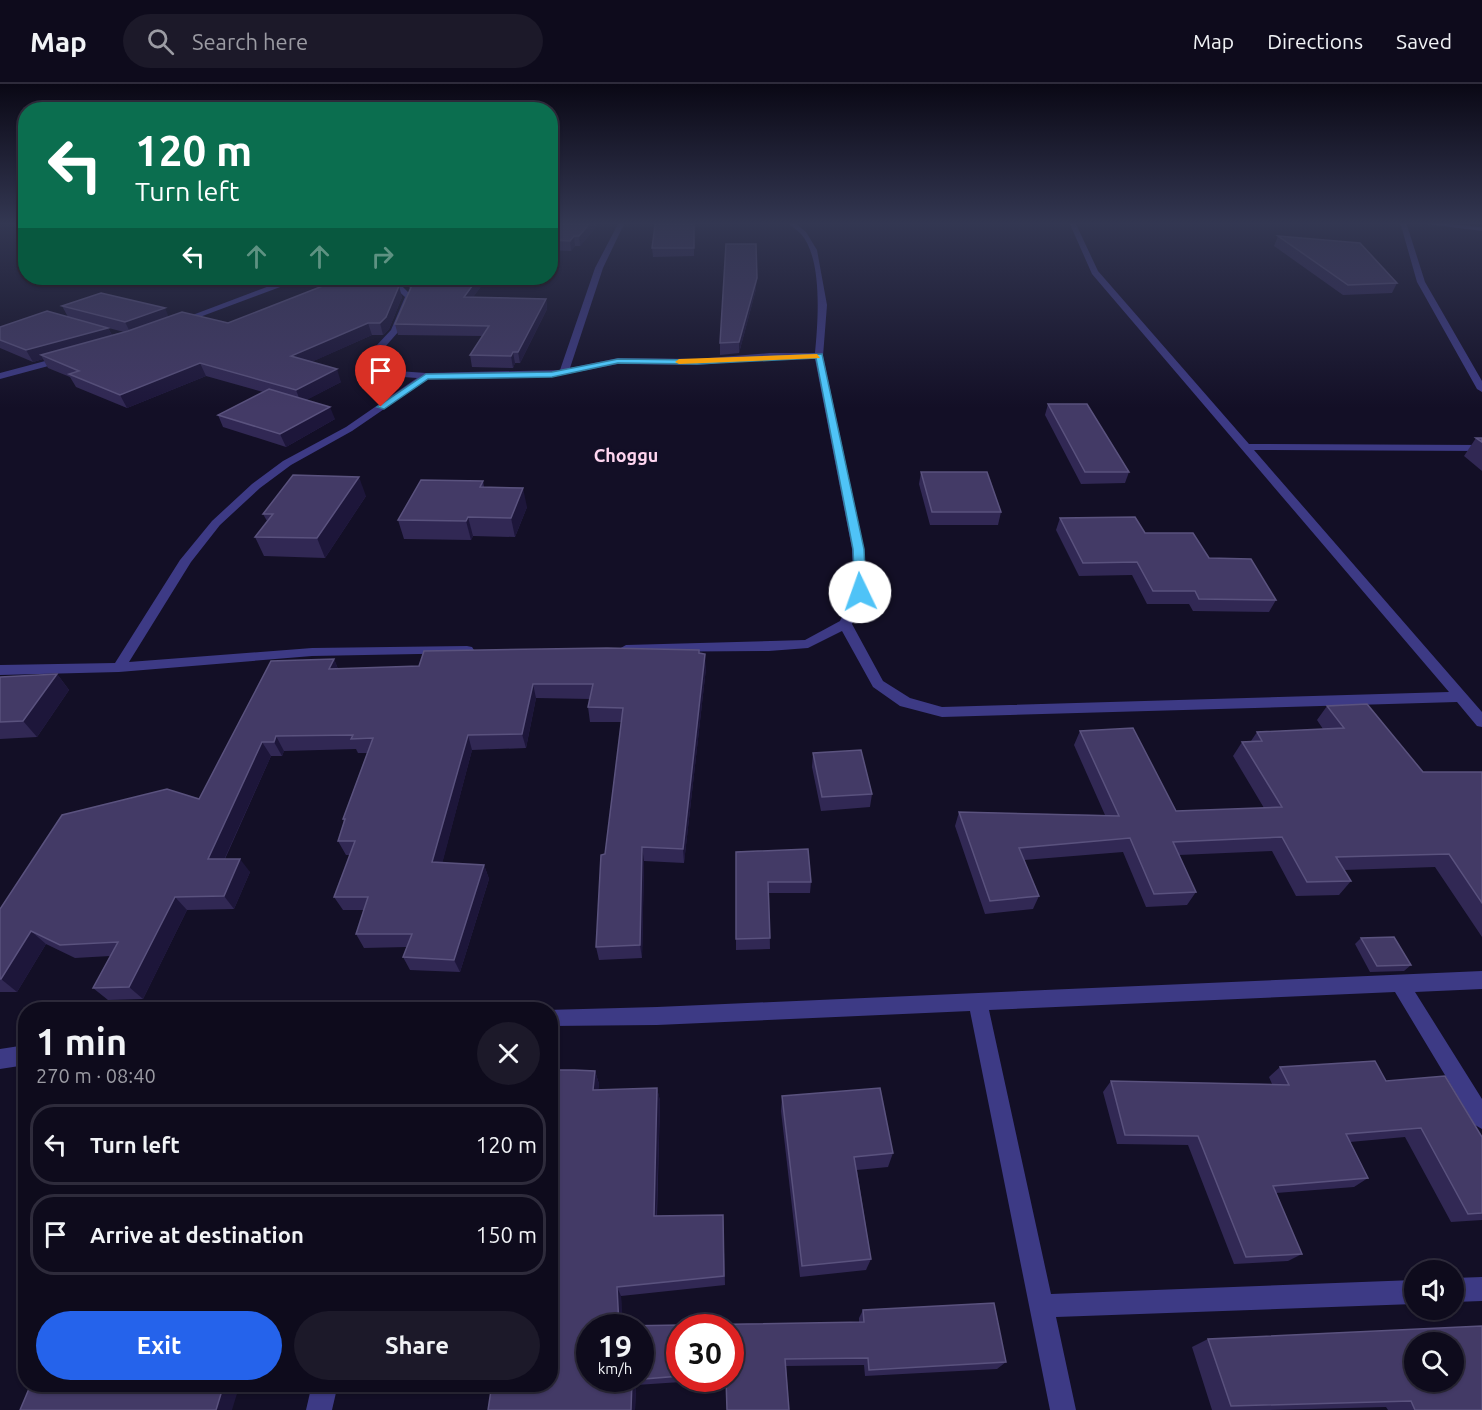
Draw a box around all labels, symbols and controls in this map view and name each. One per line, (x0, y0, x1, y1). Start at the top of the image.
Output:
search box (123, 14, 543, 68)
icon: search (144, 25, 177, 58)
text: Map (30, 26, 87, 57)
text: Search here (192, 29, 308, 54)
text: Map (1193, 29, 1234, 53)
text: Directions (1267, 29, 1363, 53)
text: Saved (1396, 29, 1452, 53)
icon: left (36, 126, 114, 204)
text: 120 m (135, 127, 252, 174)
text: Turn left (135, 176, 239, 206)
icon: left (177, 240, 210, 273)
icon: ahead (240, 240, 273, 273)
icon: ahead (303, 240, 336, 273)
icon: right (366, 240, 399, 273)
pin (355, 345, 406, 407)
icon: arrive (364, 354, 397, 387)
district label: Choggu (594, 445, 658, 465)
position arrow (828, 560, 892, 624)
text: 1 min (36, 1021, 127, 1062)
button: close (477, 1022, 540, 1085)
text: 270 m · 08:40 (36, 1064, 156, 1087)
icon: left (39, 1128, 72, 1161)
text: Turn left (90, 1132, 180, 1157)
text: 120 m (476, 1132, 537, 1157)
icon: arrive (39, 1218, 72, 1251)
text: Arrive at destination (90, 1222, 304, 1247)
text: 150 m (476, 1222, 537, 1247)
map controls (1404, 1260, 1464, 1392)
button: sound (1404, 1260, 1464, 1320)
button: Exit (36, 1311, 282, 1380)
button: Share (294, 1311, 540, 1380)
speed limit sign: 30 (666, 1314, 744, 1392)
text: 19 (598, 1329, 632, 1363)
button: search (1404, 1332, 1464, 1392)
text: km/h (598, 1360, 632, 1377)

